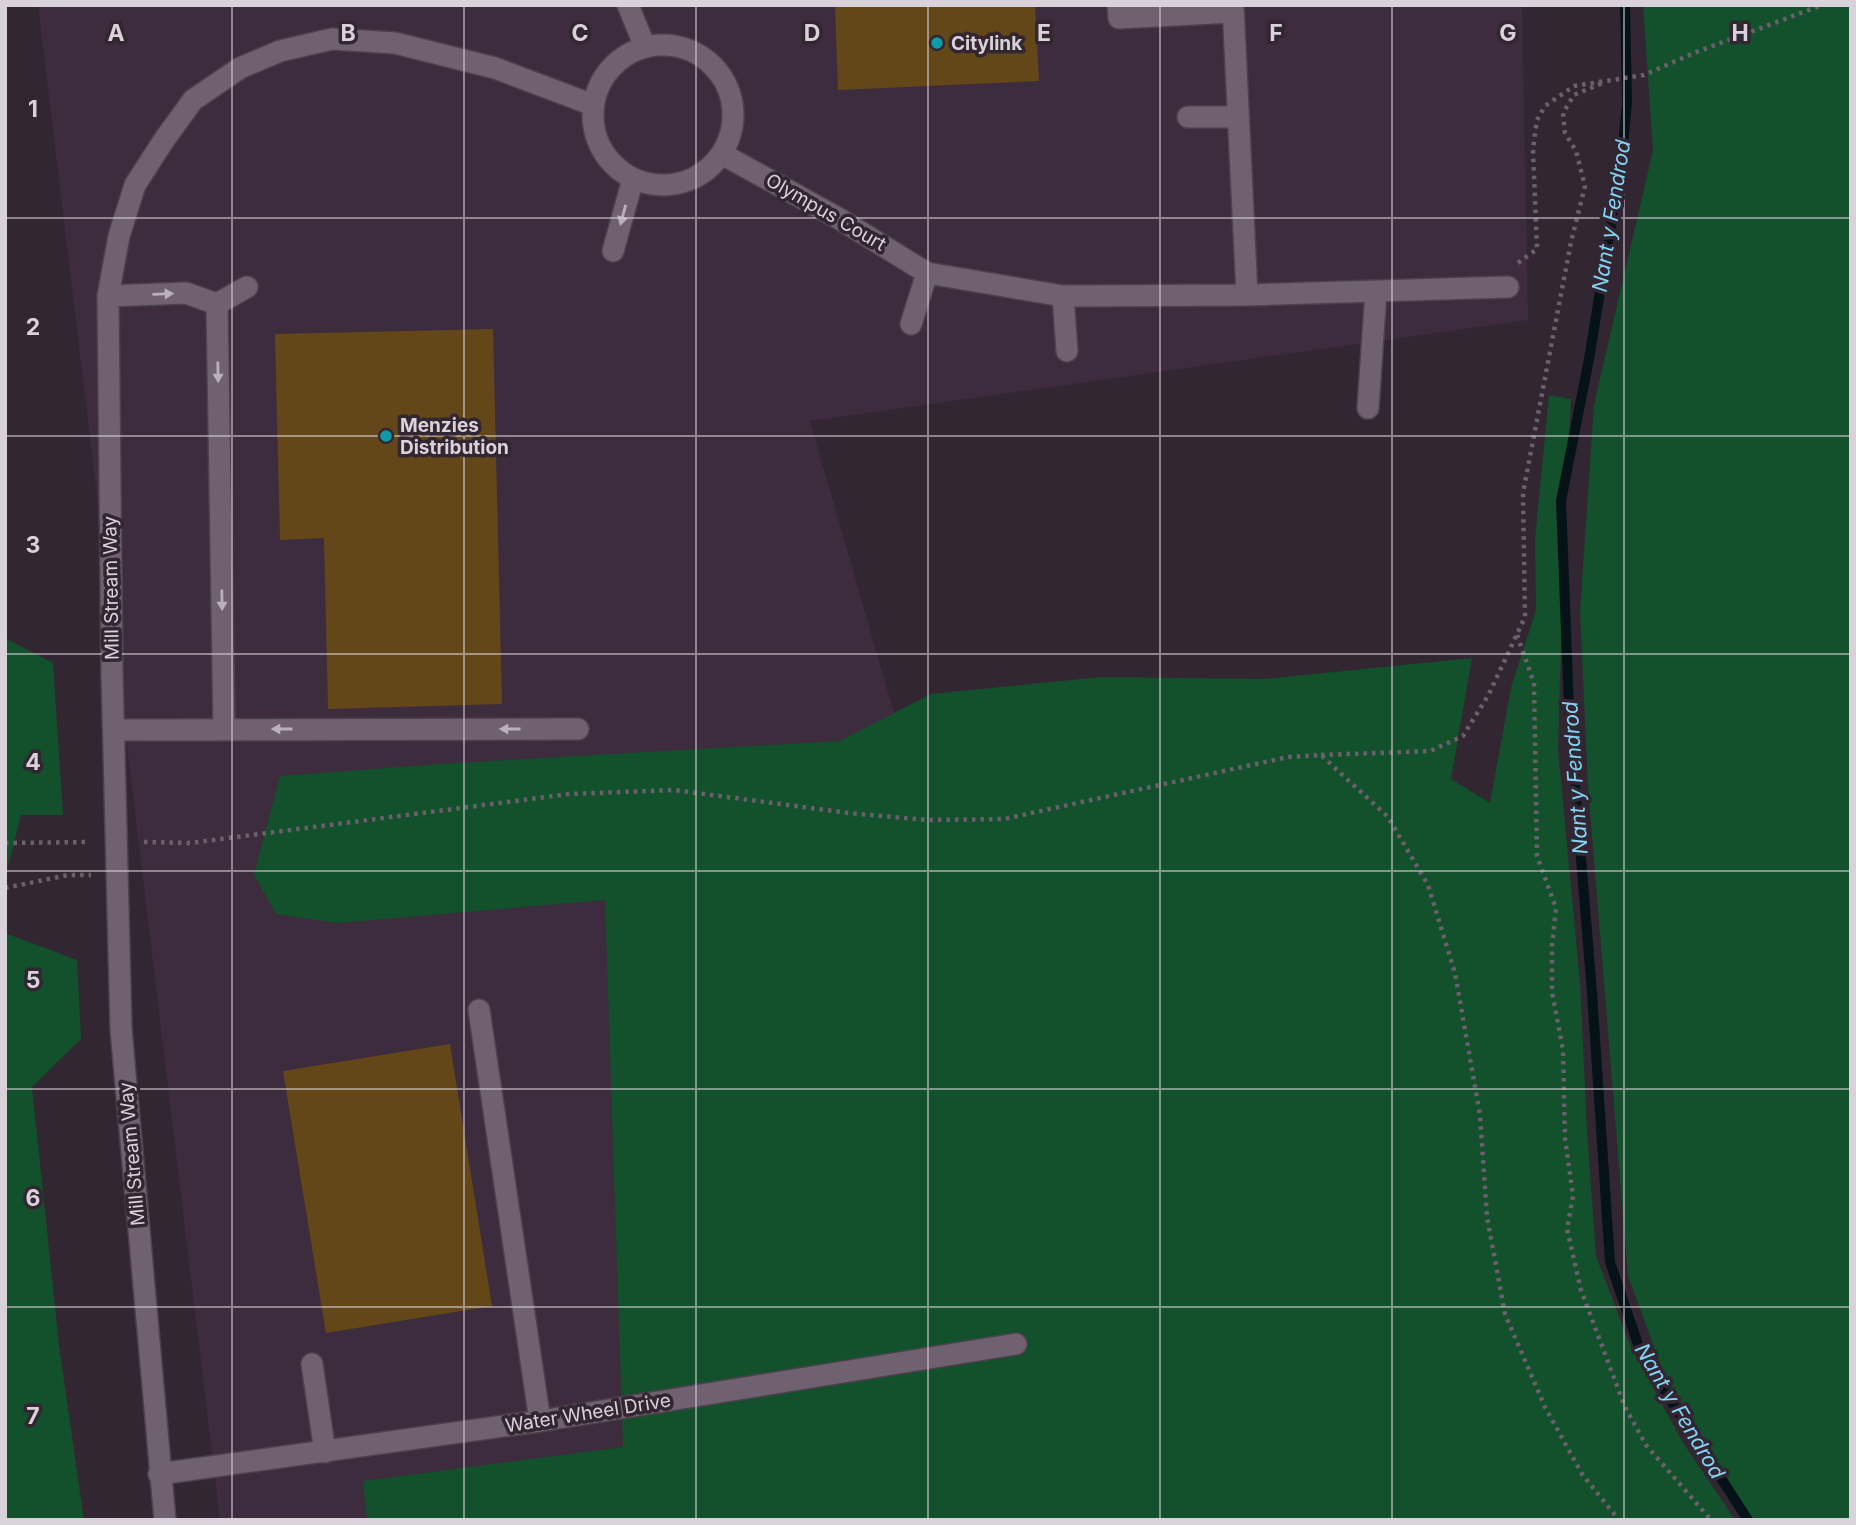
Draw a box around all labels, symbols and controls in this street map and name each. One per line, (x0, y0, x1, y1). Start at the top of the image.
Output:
text: A (107, 19, 125, 47)
text: B (340, 19, 356, 47)
text: C (571, 19, 589, 47)
text: D (804, 19, 820, 47)
text: E (1037, 19, 1051, 47)
text: F (1269, 19, 1283, 47)
text: G (1499, 19, 1517, 47)
text: H (1731, 19, 1749, 47)
place label: Citylink (951, 32, 1022, 55)
marker: Citylink (929, 35, 945, 51)
text: 1 (28, 95, 38, 123)
water label: Nant y Fendrod (1587, 138, 1635, 294)
street label: Olympus Court (762, 168, 890, 256)
one-way arrow (617, 204, 628, 226)
one-way arrow (152, 289, 174, 300)
text: 2 (26, 313, 40, 341)
one-way arrow (212, 362, 224, 384)
place label: Menzies Distribution (400, 414, 509, 459)
marker: Menzies Distribution (378, 428, 394, 444)
street label: Mill Stream Way (98, 515, 124, 660)
text: 3 (26, 531, 40, 559)
one-way arrow (216, 589, 227, 611)
water label: Nant y Fendrod (1557, 700, 1593, 855)
one-way arrow (271, 723, 293, 735)
one-way arrow (499, 723, 521, 735)
text: 4 (25, 748, 41, 776)
text: 5 (26, 966, 40, 994)
street label: Mill Stream Way (114, 1081, 150, 1227)
text: 6 (26, 1184, 40, 1212)
water label: Nant y Fendrod (1630, 1339, 1730, 1483)
street label: Water Wheel Drive (504, 1389, 672, 1437)
text: 7 (26, 1402, 40, 1430)

